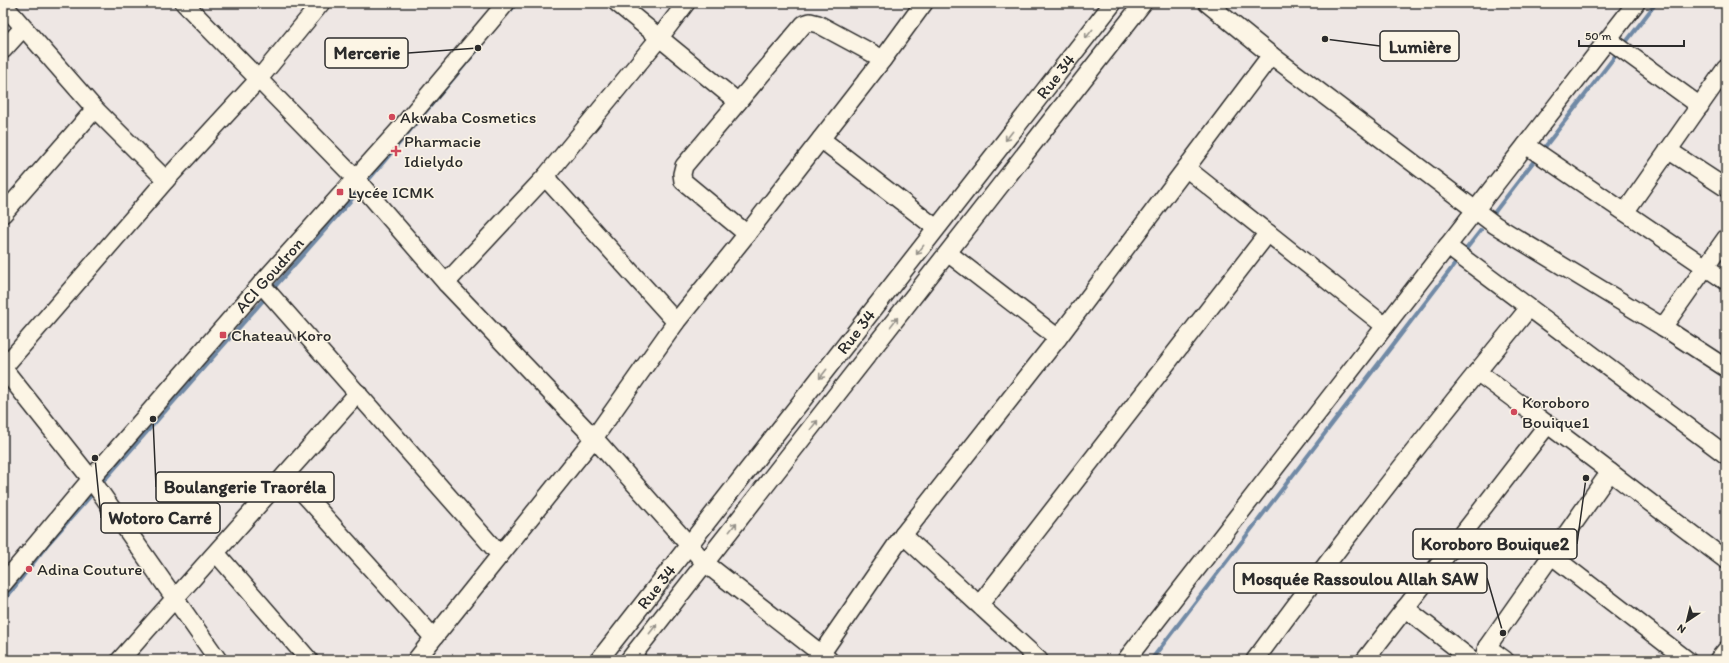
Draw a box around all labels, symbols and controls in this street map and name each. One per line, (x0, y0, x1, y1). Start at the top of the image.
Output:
scale bar (1579, 22, 1684, 48)
one-way arrow (1084, 28, 1093, 39)
text: 50 m (1585, 29, 1611, 43)
callout: Lumière (1380, 31, 1459, 61)
text: Lumière (1389, 36, 1452, 58)
callout: Mercerie (325, 38, 408, 68)
text: Mercerie (334, 42, 401, 64)
street label: Rue 34 (1032, 50, 1079, 103)
place label: Akwaba Cosmetics (400, 107, 536, 127)
marker: Akwaba Cosmetics (387, 112, 397, 122)
place label: Pharmacie Idielydo (404, 131, 481, 171)
one-way arrow (1004, 131, 1013, 142)
marker: Pharmacie Idielydo (391, 146, 401, 156)
place label: Lycée ICMK (348, 182, 434, 202)
marker: Lycée ICMK (335, 187, 345, 197)
street label: ACI Goudron (231, 233, 308, 317)
one-way arrow (916, 244, 925, 255)
street label: Rue 34 (832, 305, 880, 358)
one-way arrow (889, 317, 898, 328)
place label: Chateau Koro (231, 325, 331, 345)
marker: Chateau Koro (218, 330, 228, 340)
one-way arrow (819, 369, 827, 380)
place label: Koroboro Bouique1 (1522, 392, 1590, 432)
marker: Koroboro Bouique1 (1509, 407, 1519, 417)
one-way arrow (809, 419, 818, 430)
callout: Boulangerie Traoréla (156, 472, 334, 502)
text: Boulangerie Traoréla (164, 476, 327, 498)
callout: Wotoro Carré (101, 503, 220, 533)
text: Wotoro Carré (108, 507, 212, 529)
one-way arrow (729, 521, 737, 532)
callout: Koroboro Bouique2 (1413, 529, 1577, 559)
text: Koroboro Bouique2 (1421, 533, 1570, 555)
place label: Adina Couture (37, 559, 142, 579)
street label: Rue 34 (633, 560, 680, 613)
callout: Mosquée Rassoulou Allah SAW (1234, 563, 1487, 593)
marker: Adina Couture (24, 564, 34, 574)
text: Mosquée Rassoulou Allah SAW (1241, 568, 1479, 590)
north arrow (1667, 601, 1707, 641)
text: N (1675, 621, 1688, 636)
one-way arrow (649, 624, 657, 635)

